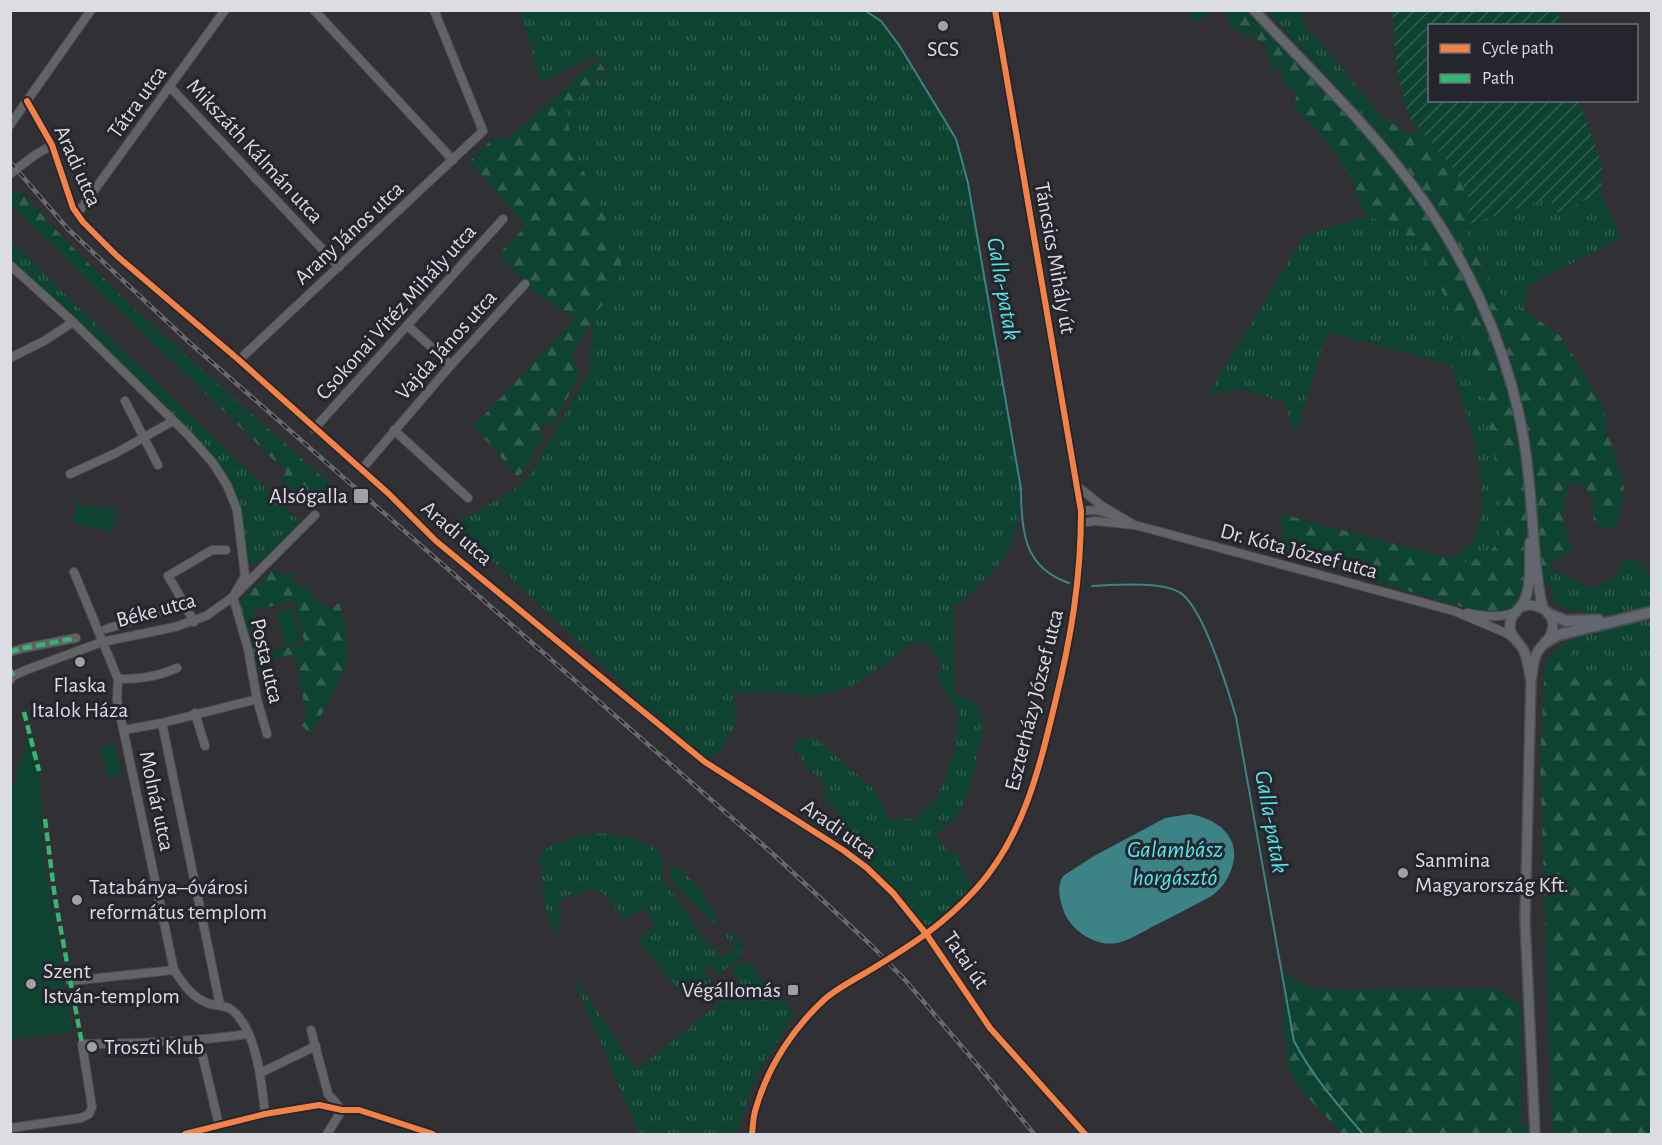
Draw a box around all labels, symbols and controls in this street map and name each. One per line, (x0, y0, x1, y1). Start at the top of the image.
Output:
marker: SCS (936, 19, 950, 33)
legend (1428, 24, 1638, 102)
place label: SCS (927, 38, 959, 60)
text: Cycle path (1482, 40, 1554, 58)
street label: Tátra utca (104, 62, 170, 142)
text: Path (1482, 70, 1514, 88)
street label: Mikszáth Kálmán utca (183, 75, 327, 227)
street label: Aradi utca (50, 122, 106, 210)
street label: Arany János utca (290, 177, 408, 289)
street label: Táncsics Mihály út (1031, 180, 1079, 336)
street label: Csokonai Vitéz Mihály utca (312, 220, 480, 404)
water label: Galla-patak (982, 236, 1024, 342)
street label: Vajda János utca (391, 286, 501, 404)
place label: Alsógalla (269, 485, 348, 507)
marker: Alsógalla (352, 487, 370, 505)
street label: Aradi utca (417, 496, 497, 570)
street label: Dr. Kóta József utca (1218, 519, 1380, 583)
street label: Béke utca (114, 589, 198, 631)
street label: Eszterházy József utca (1001, 607, 1067, 793)
street label: Posta utca (247, 616, 287, 706)
marker: Flaska Italok Háza (73, 655, 87, 669)
place label: Flaska Italok Háza (32, 674, 128, 721)
street label: Molnár utca (136, 749, 178, 853)
water label: Galla-patak (1250, 769, 1292, 875)
street label: Aradi utca (797, 795, 881, 863)
water label: Galambász horgásztó (1127, 838, 1223, 890)
place label: Sanmina Magyarország Kft. (1415, 849, 1569, 896)
marker: Sanmina Magyarország Kft. (1396, 866, 1410, 880)
place label: Tatabánya–óvárosi református templom (89, 876, 267, 923)
marker: Tatabánya–óvárosi református templom (70, 893, 84, 907)
street label: Tatai út (939, 927, 993, 993)
place label: Szent István-templom (43, 960, 180, 1007)
marker: Szent István-templom (24, 977, 38, 991)
place label: Végállomás (682, 979, 781, 1001)
marker: Végállomás (786, 983, 800, 997)
place label: Troszti Klub (104, 1036, 204, 1058)
marker: Troszti Klub (85, 1040, 99, 1054)

